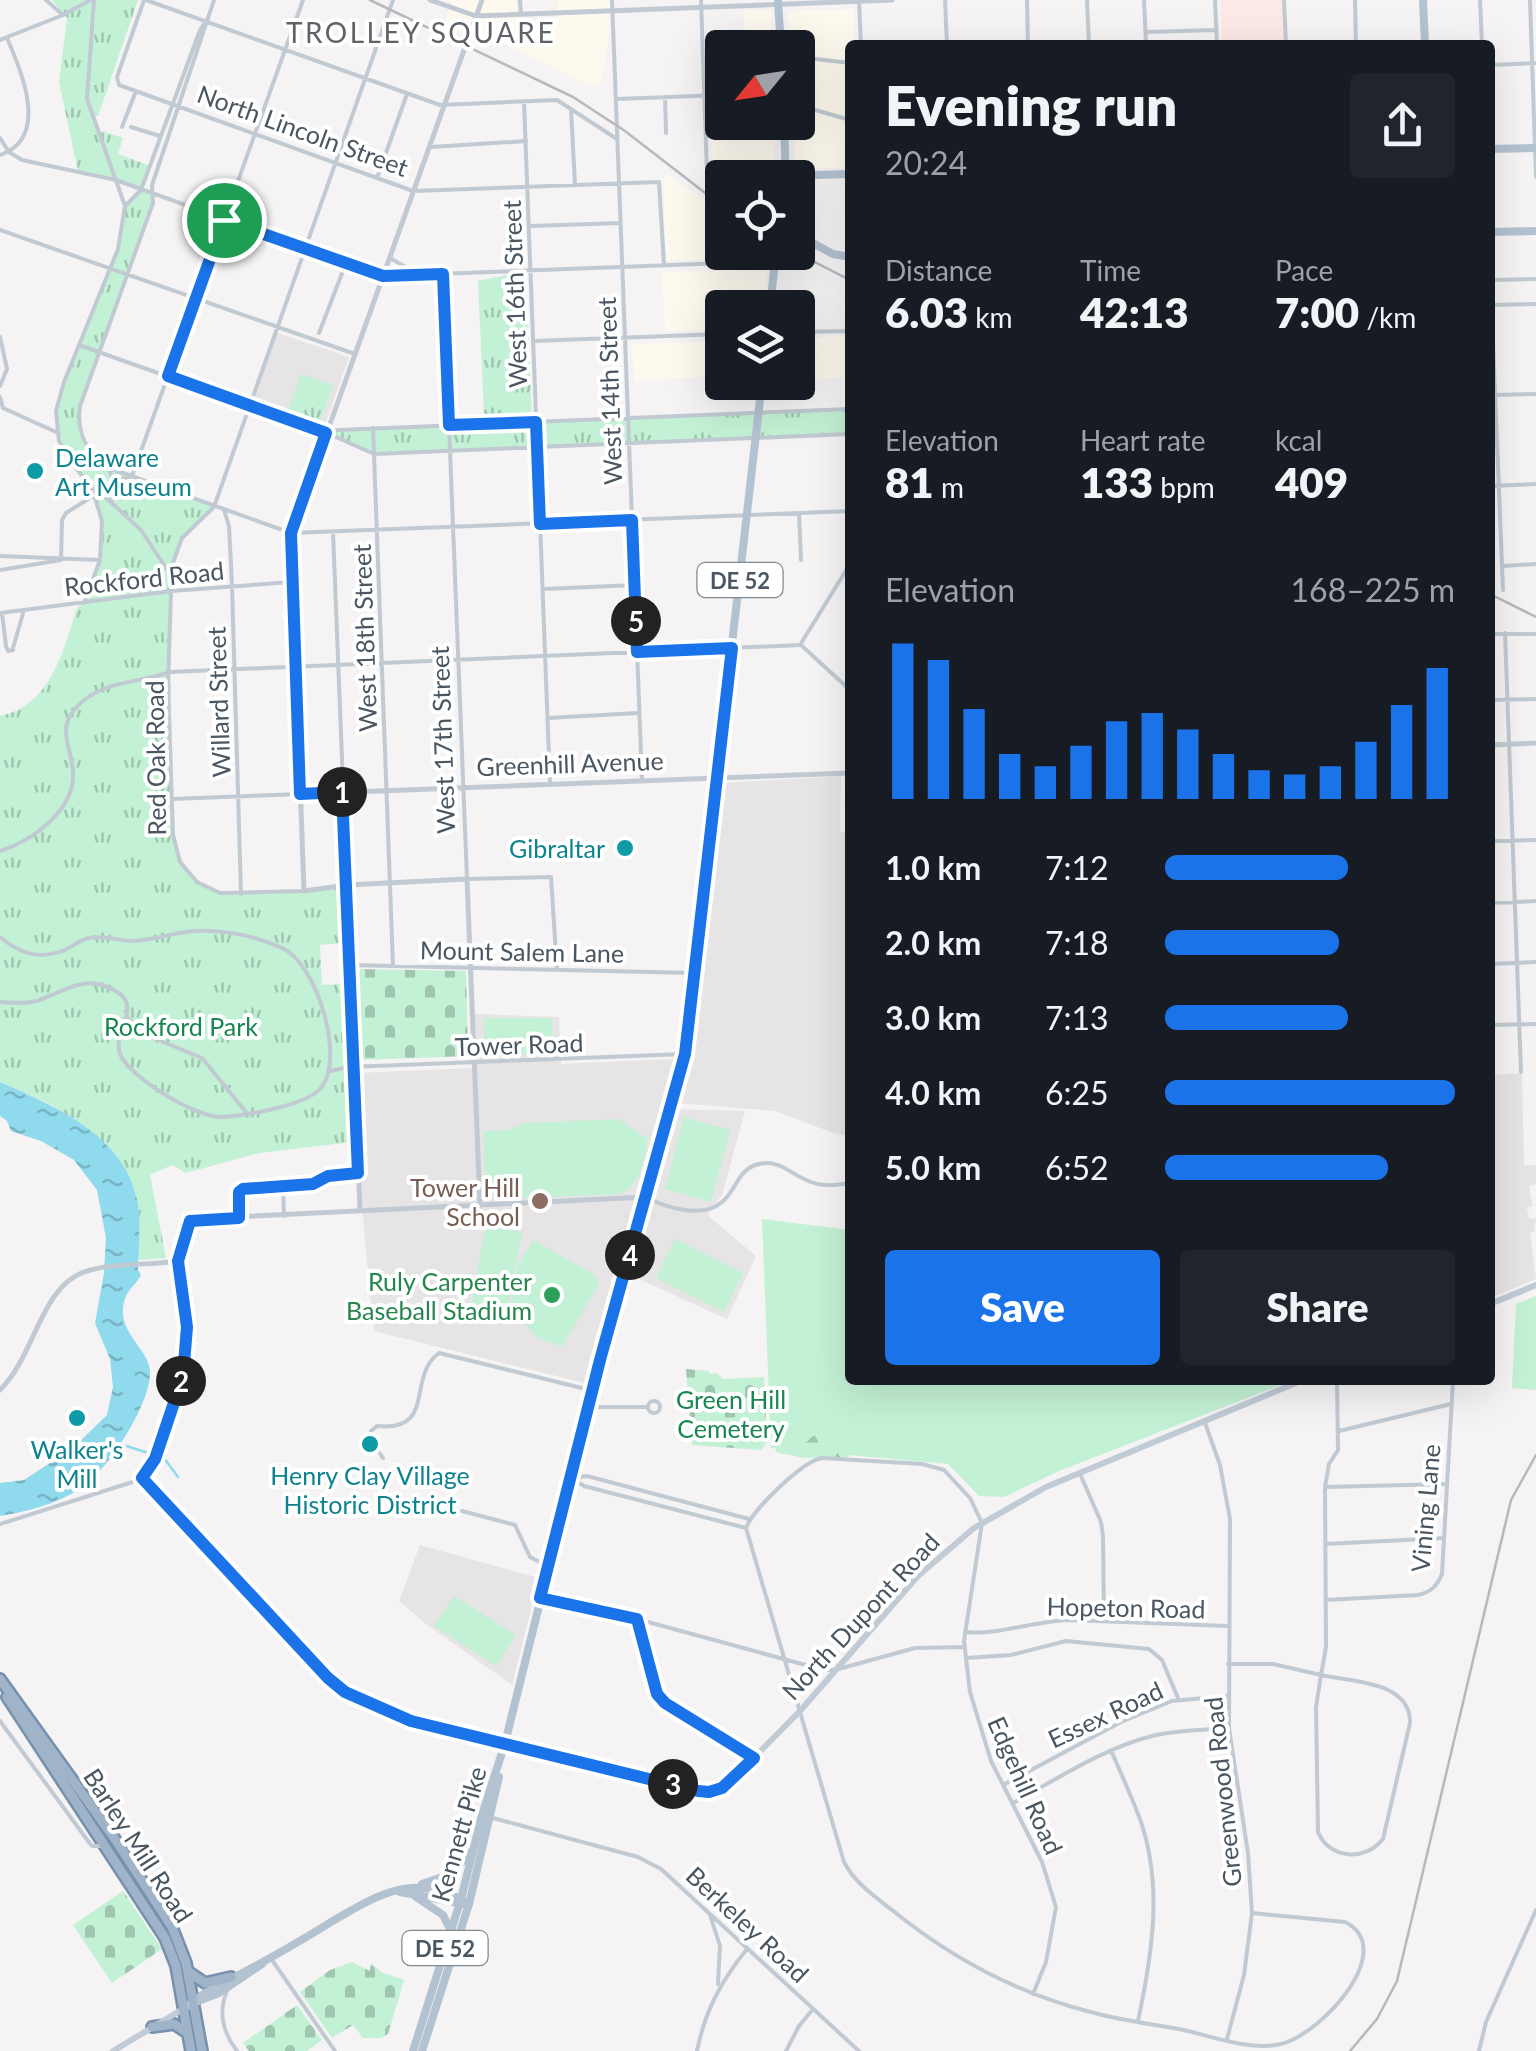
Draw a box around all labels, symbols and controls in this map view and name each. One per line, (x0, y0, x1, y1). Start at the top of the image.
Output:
district label: TROLLEY SQUARE (286, 15, 556, 49)
north arrow (705, 30, 815, 140)
map controls (705, 30, 815, 400)
text: Evening run (885, 72, 1177, 138)
button: share (1350, 73, 1455, 178)
street label: North Lincoln Street (194, 78, 412, 182)
text: 20:24 (885, 143, 967, 182)
button: locate (705, 160, 815, 270)
pin (182, 178, 267, 263)
icon: arrive (197, 193, 252, 248)
street label: West 16th Street (496, 200, 532, 388)
text: Distance (885, 253, 992, 287)
text: Time (1080, 253, 1141, 287)
text: Pace (1275, 253, 1333, 287)
text: 6.03 (885, 287, 968, 337)
text: 42:13 (1080, 287, 1189, 337)
text: 7:00 (1275, 287, 1359, 337)
button: layers (705, 290, 815, 400)
street label: West 14th Street (591, 297, 627, 485)
text: km (968, 300, 1013, 334)
text: /km (1359, 300, 1416, 334)
text: Elevation (885, 423, 999, 457)
text: Heart rate (1080, 423, 1206, 457)
text: kcal (1275, 423, 1322, 457)
place label: Delaware Art Museum (55, 442, 192, 501)
text: 81 (885, 457, 934, 507)
text: 133 (1080, 457, 1153, 507)
text: 409 (1275, 457, 1348, 507)
marker: Delaware Art Museum (24, 460, 46, 482)
text: m (934, 470, 964, 504)
text: bpm (1153, 470, 1215, 504)
street label: West 18th Street (346, 544, 382, 732)
street label: Rockford Road (63, 555, 225, 601)
road number: DE 52 (698, 563, 782, 597)
text: Elevation (885, 570, 1015, 609)
text: 168–225 m (1291, 570, 1455, 609)
pin: 5 (611, 596, 661, 646)
text: 5 (628, 604, 644, 638)
street label: Willard Street (200, 626, 236, 778)
street label: West 17th Street (424, 646, 460, 834)
street label: Red Oak Road (139, 680, 171, 836)
street label: Greenhill Avenue (476, 745, 664, 781)
pin: 1 (317, 767, 367, 817)
text: 1 (334, 775, 350, 809)
place label: Gibraltar (509, 833, 605, 863)
marker: Gibraltar (614, 837, 636, 859)
text: 1.0 km (885, 848, 981, 887)
text: 7:12 (1045, 848, 1109, 887)
text: 2.0 km (885, 923, 981, 962)
text: 7:18 (1045, 923, 1109, 962)
street label: Mount Salem Lane (420, 934, 624, 968)
text: 3.0 km (885, 998, 981, 1037)
text: 7:13 (1045, 998, 1109, 1037)
park label: Rockford Park (104, 1011, 258, 1041)
street label: Tower Road (454, 1027, 584, 1061)
text: 4.0 km (885, 1073, 981, 1112)
text: 6:25 (1045, 1073, 1109, 1112)
text: 5.0 km (885, 1148, 981, 1187)
text: 6:52 (1045, 1148, 1109, 1187)
place label: Tower Hill School (410, 1172, 520, 1231)
marker: Tower Hill School (529, 1190, 551, 1212)
pin: 4 (605, 1230, 655, 1280)
text: 4 (622, 1238, 638, 1272)
button: Save (885, 1250, 1160, 1365)
button: Share (1180, 1250, 1455, 1365)
place label: Ruly Carpenter Baseball Stadium (346, 1266, 532, 1325)
marker: Ruly Carpenter Baseball Stadium (541, 1284, 563, 1306)
pin: 2 (156, 1356, 206, 1406)
text: 2 (173, 1364, 189, 1398)
park label: Green Hill Cemetery (676, 1384, 786, 1443)
marker: Walker's Mill (66, 1407, 88, 1429)
marker: Henry Clay Village Historic District (359, 1433, 381, 1455)
place label: Walker's Mill (31, 1434, 123, 1493)
street label: Vining Lane (1404, 1443, 1446, 1573)
place label: Henry Clay Village Historic District (270, 1460, 470, 1519)
street label: North Dupont Road (775, 1526, 945, 1706)
street label: Hopeton Road (1046, 1591, 1206, 1623)
street label: Essex Road (1043, 1674, 1167, 1754)
street label: Greenwood Road (1197, 1696, 1247, 1888)
street label: Edgehill Road (982, 1712, 1070, 1858)
pin: 3 (648, 1759, 698, 1809)
street label: Barley Mill Road (78, 1762, 200, 1928)
street label: Kennett Pike (424, 1763, 492, 1905)
text: 3 (665, 1767, 681, 1801)
street label: Berkeley Road (681, 1860, 815, 1988)
road number: DE 52 (402, 1931, 488, 1965)

